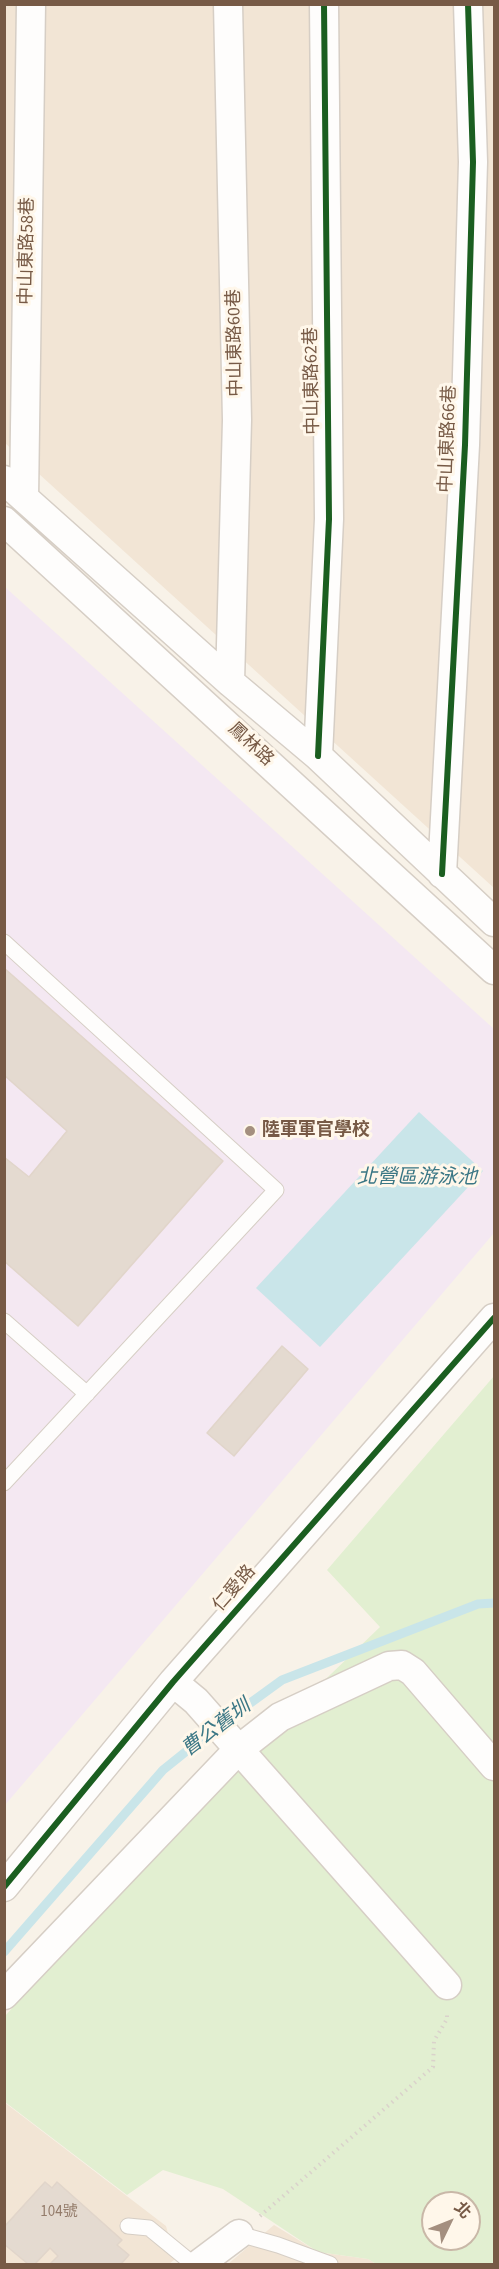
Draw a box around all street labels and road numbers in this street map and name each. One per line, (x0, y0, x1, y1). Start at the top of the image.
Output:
street label: 中山東路58巷 (16, 197, 40, 305)
street label: 中山東路60巷 (224, 289, 248, 397)
street label: 中山東路62巷 (301, 327, 325, 435)
street label: 中山東路66巷 (436, 385, 462, 493)
street label: 鳳林路 (223, 719, 277, 771)
street label: 仁愛路 (209, 1562, 261, 1616)

